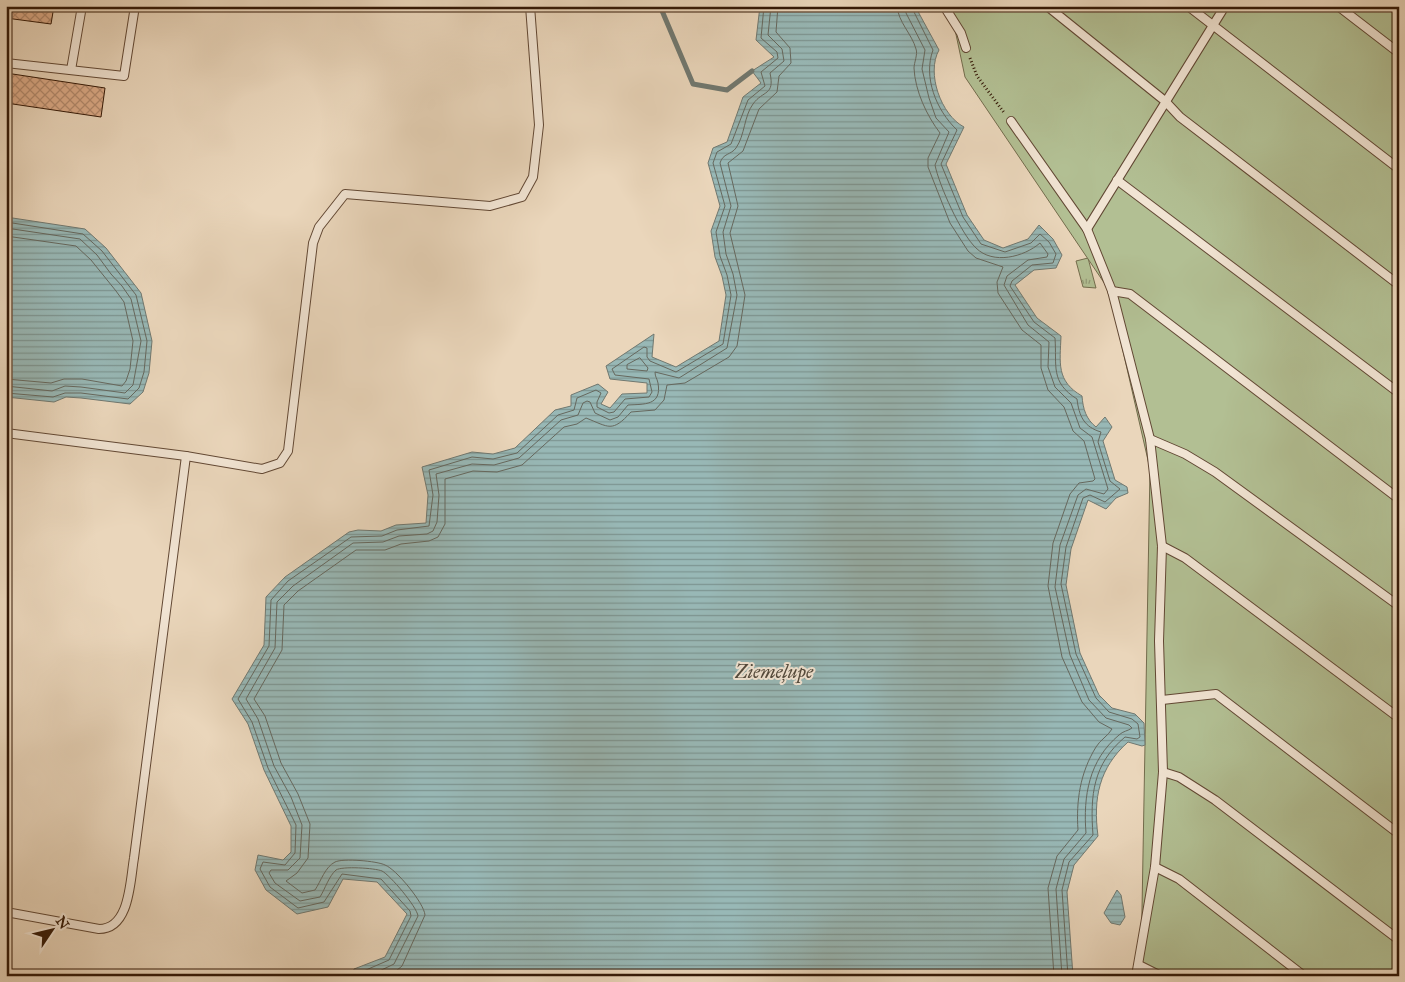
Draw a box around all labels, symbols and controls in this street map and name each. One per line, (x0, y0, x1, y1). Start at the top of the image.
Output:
water label: Ziemeļupe (734, 660, 814, 684)
north arrow (28, 904, 78, 954)
text: N (52, 913, 73, 933)

